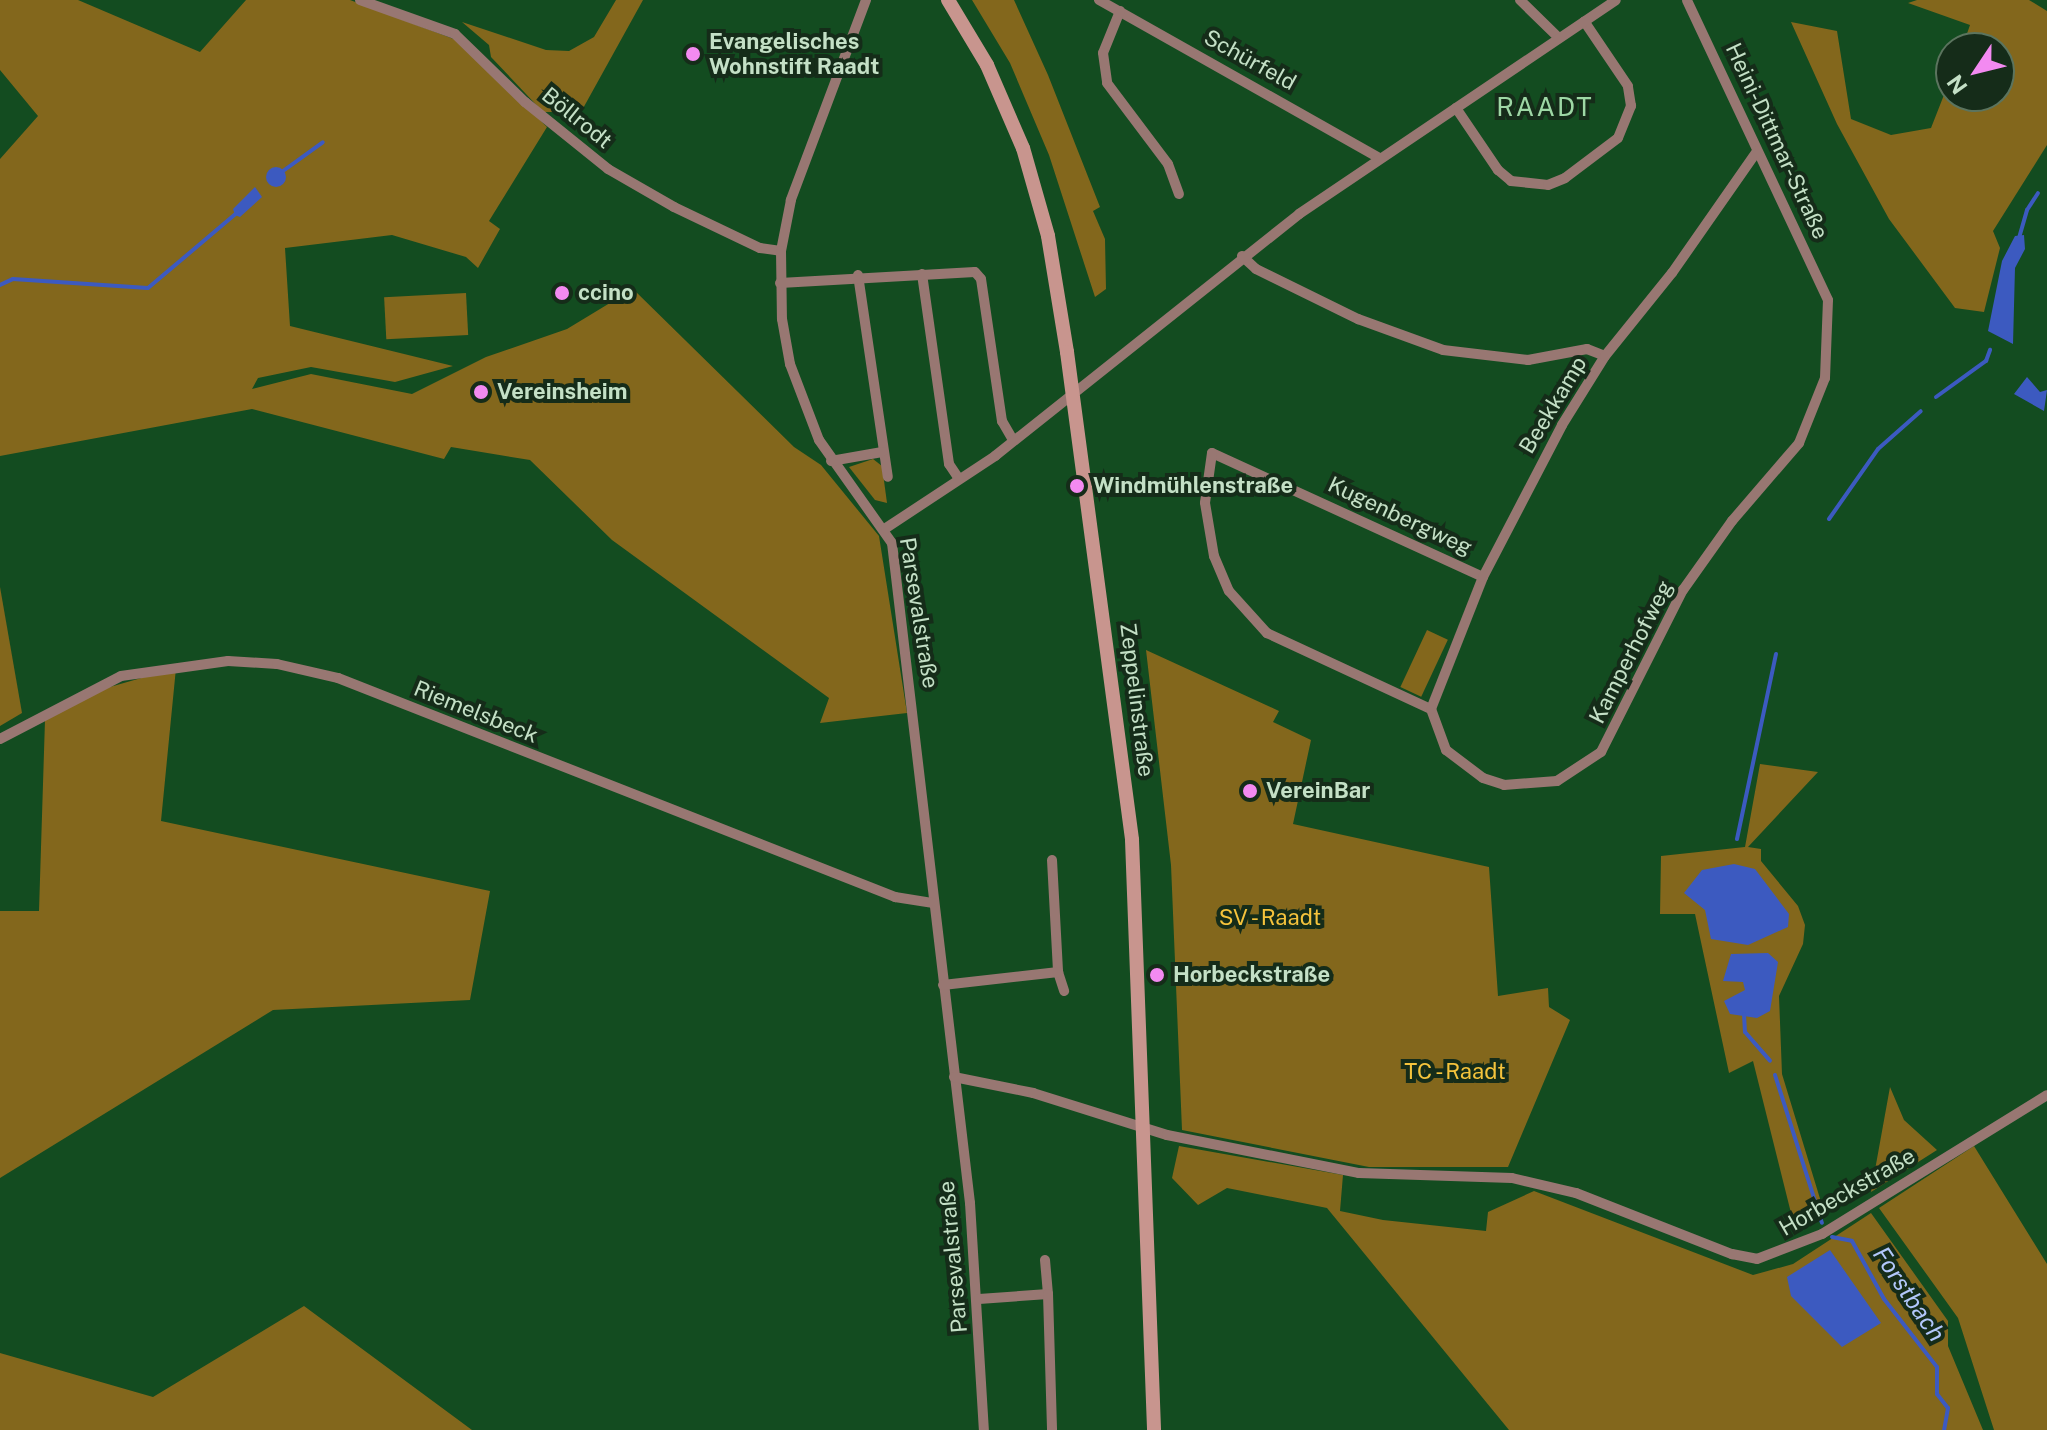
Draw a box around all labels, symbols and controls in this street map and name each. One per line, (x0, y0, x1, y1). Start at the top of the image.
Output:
street label: Schürfeld (1199, 24, 1301, 96)
place label: Evangelisches Wohnstift Raadt (709, 28, 879, 80)
north arrow (1935, 32, 2015, 112)
street label: Heini-Dittmar-Straße (1720, 39, 1834, 243)
marker: Evangelisches Wohnstift Raadt (684, 45, 702, 63)
text: N (1941, 70, 1973, 99)
street label: Böllrodt (537, 82, 617, 154)
district label: RAADT (1496, 91, 1594, 123)
place label: ccino (578, 280, 634, 306)
marker: ccino (553, 284, 571, 302)
street label: Beekkamp (1514, 352, 1592, 458)
place label: Vereinsheim (497, 379, 627, 405)
marker: Vereinsheim (472, 383, 490, 401)
street label: Kugenbergweg (1324, 471, 1476, 561)
place label: Windmühlenstraße (1093, 473, 1293, 499)
marker: Windmühlenstraße (1068, 477, 1086, 495)
street label: Parsevalstraße (894, 536, 944, 690)
street label: Kamperhofweg (1584, 576, 1678, 728)
street label: Zeppelinstraße (1114, 622, 1160, 778)
street label: Riemelsbeck (410, 675, 542, 749)
place label: VereinBar (1266, 778, 1370, 804)
marker: VereinBar (1241, 782, 1259, 800)
park label: SV - Raadt (1216, 905, 1324, 931)
place label: Horbeckstraße (1173, 962, 1330, 988)
marker: Horbeckstraße (1148, 966, 1166, 984)
park label: TC - Raadt (1401, 1059, 1509, 1085)
street label: Horbeckstraße (1774, 1142, 1920, 1242)
street label: Parsevalstraße (933, 1180, 973, 1334)
water label: Forstbach (1867, 1241, 1951, 1347)

